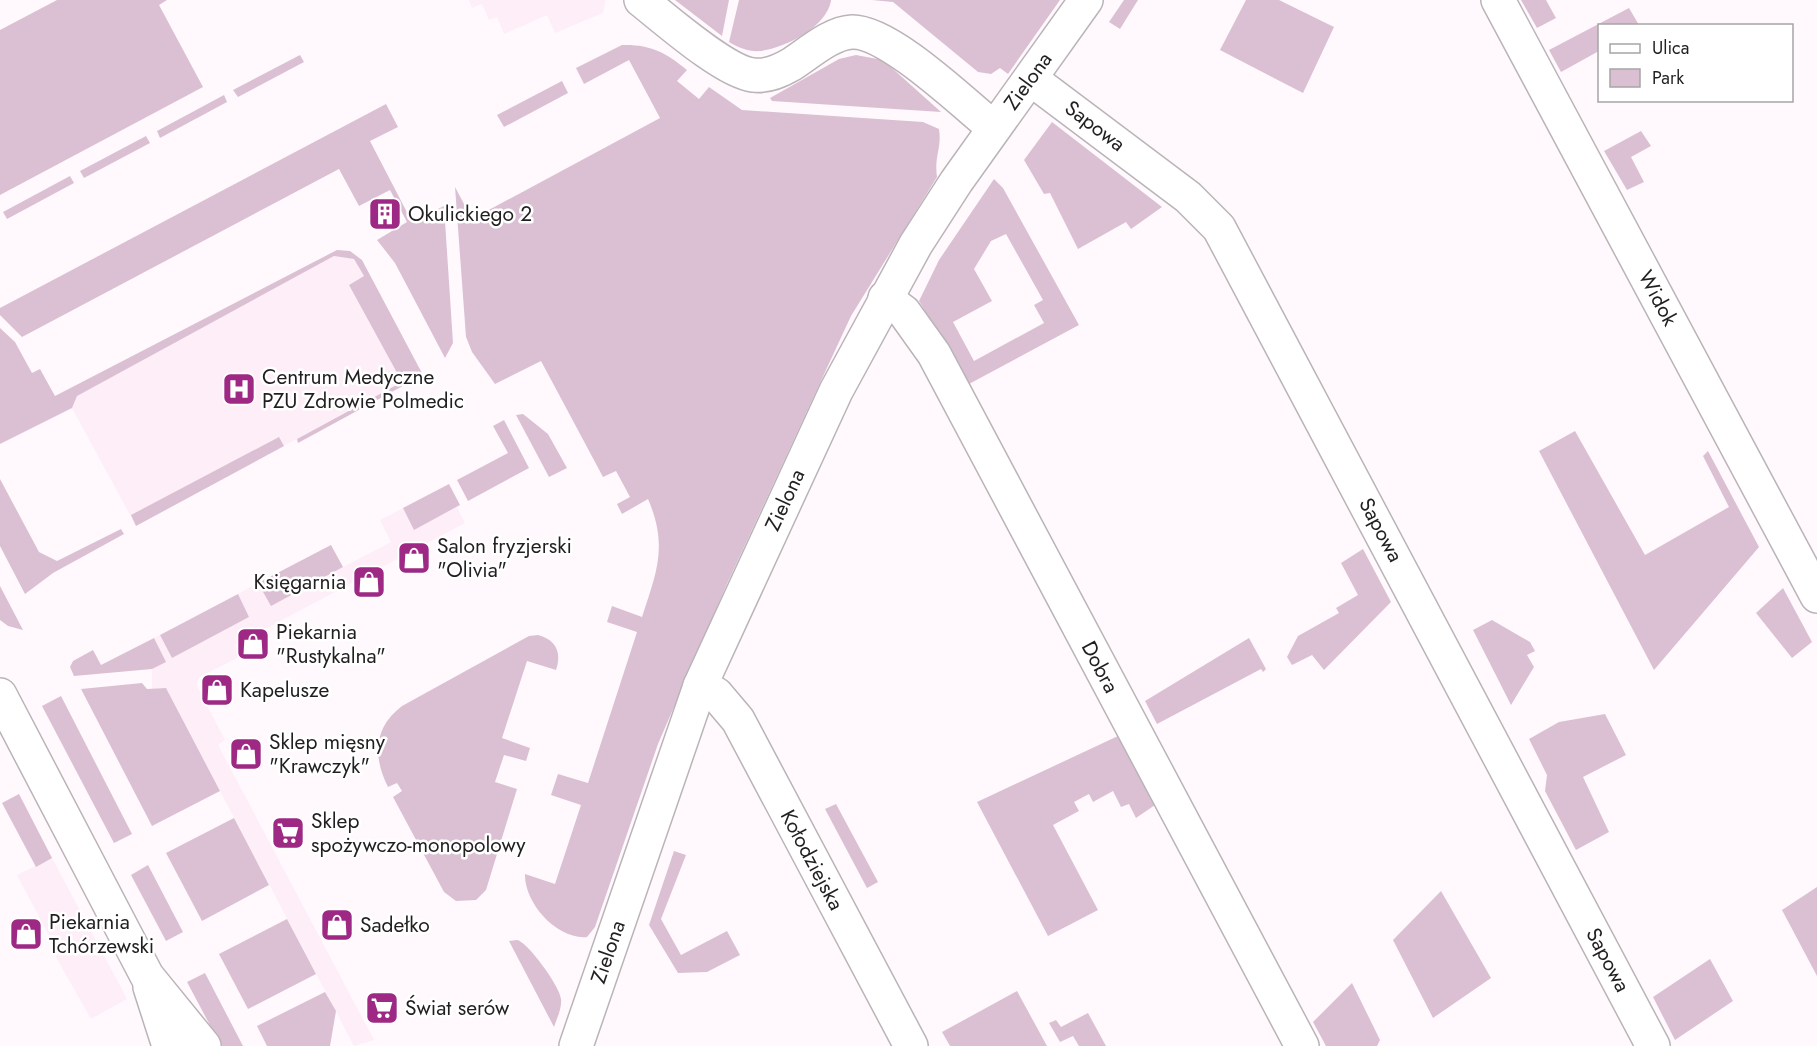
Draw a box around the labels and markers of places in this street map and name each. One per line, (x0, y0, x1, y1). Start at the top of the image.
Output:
building icon: Okulickiego 2 (367, 196, 403, 232)
place label: Okulickiego 2 (408, 199, 532, 229)
place label: Centrum Medyczne PZU Zdrowie Polmedic (262, 362, 464, 416)
hospital icon: Centrum Medyczne PZU Zdrowie Polmedic (221, 371, 257, 407)
place label: Salon fryzjerski "Olivia" (437, 531, 572, 585)
shop icon: Salon fryzjerski "Olivia" (396, 540, 432, 576)
shop icon: Księgarnia (351, 564, 387, 600)
place label: Księgarnia (254, 567, 346, 597)
place label: Piekarnia "Rustykalna" (276, 617, 386, 671)
shop icon: Piekarnia "Rustykalna" (235, 626, 271, 662)
shop icon: Kapelusze (199, 672, 235, 708)
place label: Kapelusze (240, 675, 329, 705)
place label: Sklep mięsny "Krawczyk" (269, 727, 386, 781)
shop icon: Sklep mięsny "Krawczyk" (228, 736, 264, 772)
place label: Sklep spożywczo-monopolowy (311, 806, 526, 860)
supermarket icon: Sklep spożywczo-monopolowy (270, 815, 306, 851)
place label: Piekarnia Tchórzewski (49, 907, 154, 961)
shop icon: Sadełko (319, 907, 355, 943)
place label: Sadełko (360, 910, 430, 940)
shop icon: Piekarnia Tchórzewski (8, 916, 44, 952)
supermarket icon: Świat serów (364, 990, 400, 1026)
place label: Świat serów (405, 993, 510, 1023)

